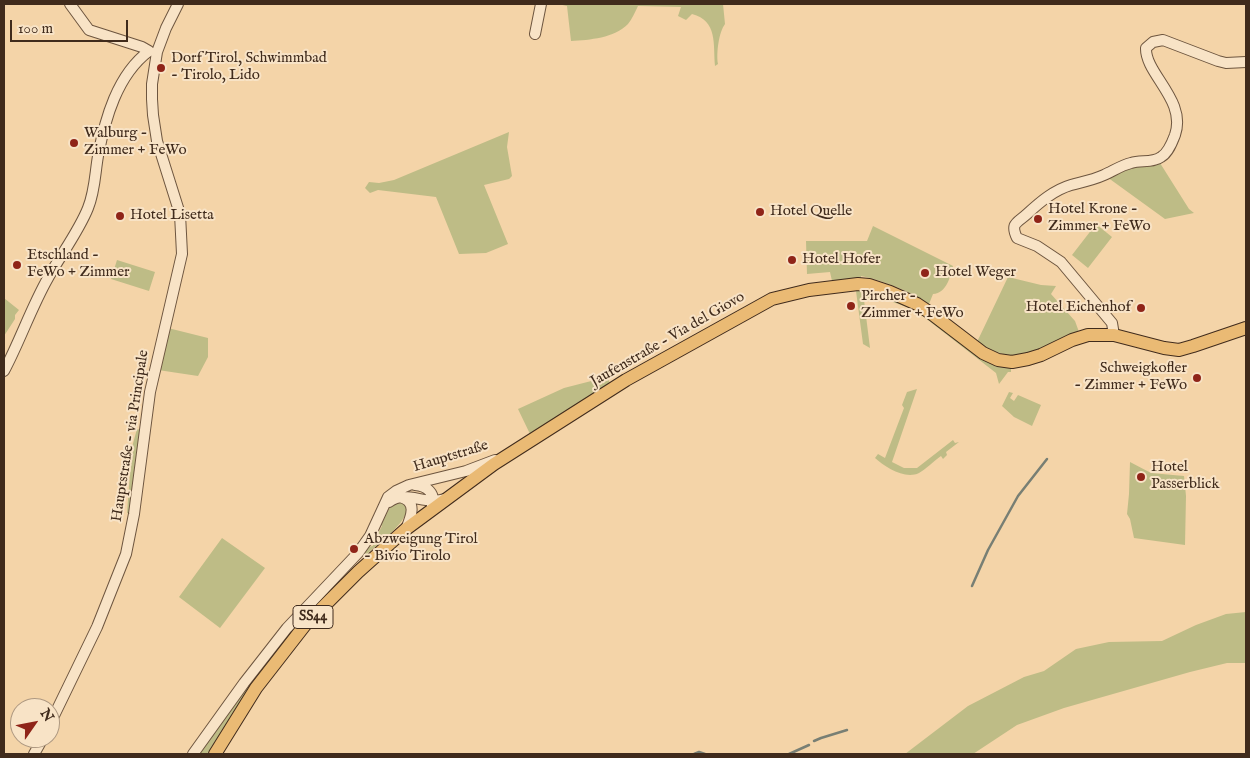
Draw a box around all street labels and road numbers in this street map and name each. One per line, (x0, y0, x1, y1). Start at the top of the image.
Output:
street label: Jaufenstraße - Via del Giovo (588, 288, 748, 392)
street label: Hauptstraße - via Principale (109, 349, 153, 523)
street label: Hauptstraße (411, 437, 491, 477)
road number: SS44 (293, 606, 333, 628)

